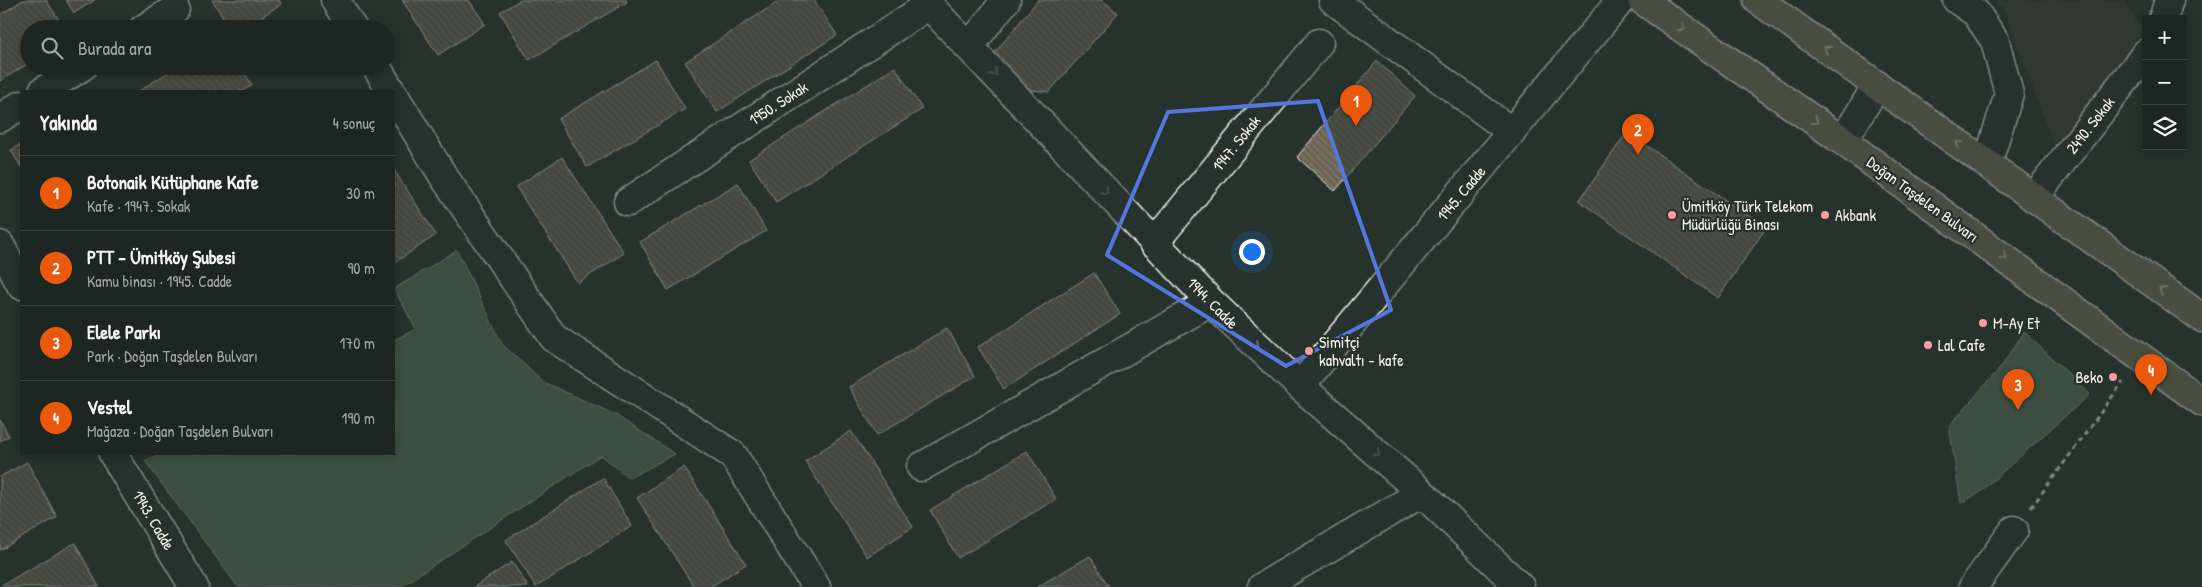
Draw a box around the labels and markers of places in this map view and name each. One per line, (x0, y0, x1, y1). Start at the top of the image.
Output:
pin: 1 (1340, 85, 1372, 126)
pin: 2 (1622, 114, 1654, 155)
place label: Ümitköy Türk Telekom Müdürlüğü Binası (1682, 195, 1813, 235)
place label: Akbank (1835, 204, 1877, 226)
marker: Ümitköy Türk Telekom Müdürlüğü Binası (1666, 209, 1678, 221)
marker: Akbank (1819, 209, 1831, 221)
place label: M-Ay Et (1993, 312, 2040, 334)
marker: M-Ay Et (1977, 317, 1989, 329)
place label: Simitçi kahvaltı - kafe (1319, 331, 1404, 371)
place label: Lal Cafe (1938, 334, 1986, 356)
marker: Lal Cafe (1922, 339, 1934, 351)
marker: Simitçi kahvaltı - kafe (1303, 345, 1315, 357)
pin: 4 (2135, 354, 2167, 395)
place label: Beko (2075, 366, 2104, 388)
pin: 3 (2002, 369, 2034, 410)
marker: Beko (2107, 371, 2119, 383)

